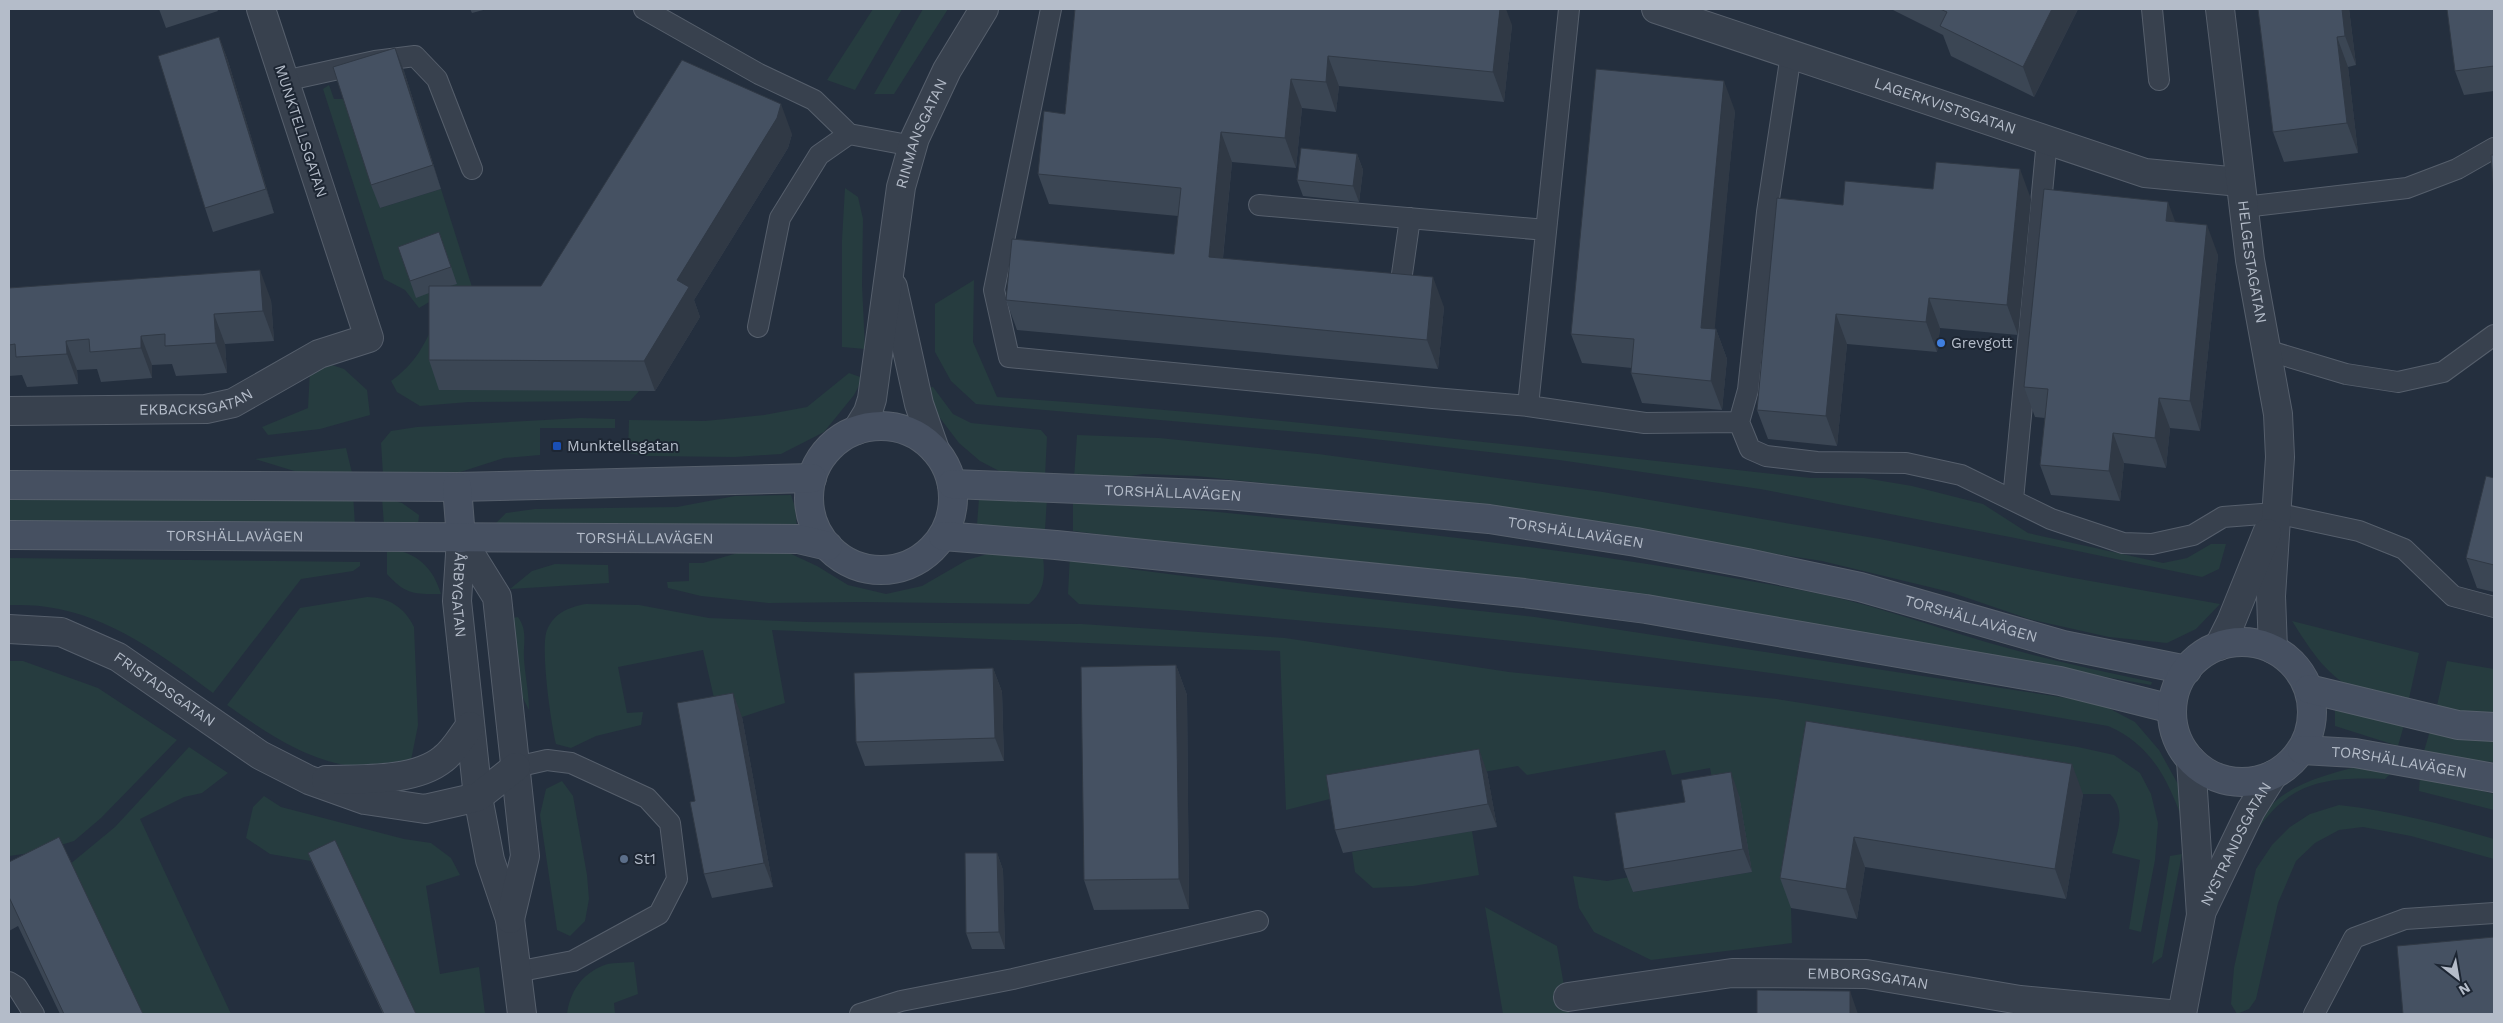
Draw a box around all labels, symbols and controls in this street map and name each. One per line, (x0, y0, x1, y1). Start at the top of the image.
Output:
street label: MUNKTELLSGATAN (271, 62, 331, 200)
street label: LAGERKVISTSGATAN (1872, 74, 2018, 138)
street label: RINMANSGATAN (892, 76, 951, 191)
street label: HELGESTAGATAN (2234, 199, 2270, 325)
place label: Grevgott (1951, 334, 2013, 352)
marker: Grevgott (1935, 337, 1947, 349)
street label: EKBACKSGATAN (139, 385, 256, 419)
place label: Munktellsgatan (567, 437, 679, 455)
marker: Munktellsgatan (551, 440, 563, 452)
street label: TORSHÄLLAVÄGEN (1104, 481, 1242, 505)
street label: TORSHÄLLAVÄGEN (1506, 513, 1645, 552)
street label: TORSHÄLLAVÄGEN (166, 527, 304, 545)
street label: TORSHÄLLAVÄGEN (576, 529, 714, 548)
street label: ÅRBYGATAN (448, 552, 470, 638)
street label: TORSHÄLLAVÄGEN (1902, 591, 2039, 646)
street label: FRISTADSGATAN (111, 648, 219, 730)
street label: TORSHÄLLAVÄGEN (2331, 743, 2468, 782)
street label: NYSTRANDSGATAN (2197, 779, 2275, 909)
place label: St1 (634, 850, 656, 868)
marker: St1 (618, 853, 630, 865)
north arrow (2433, 953, 2483, 1003)
street label: EMBORGSGATAN (1807, 964, 1930, 993)
text: N (2456, 980, 2473, 999)

